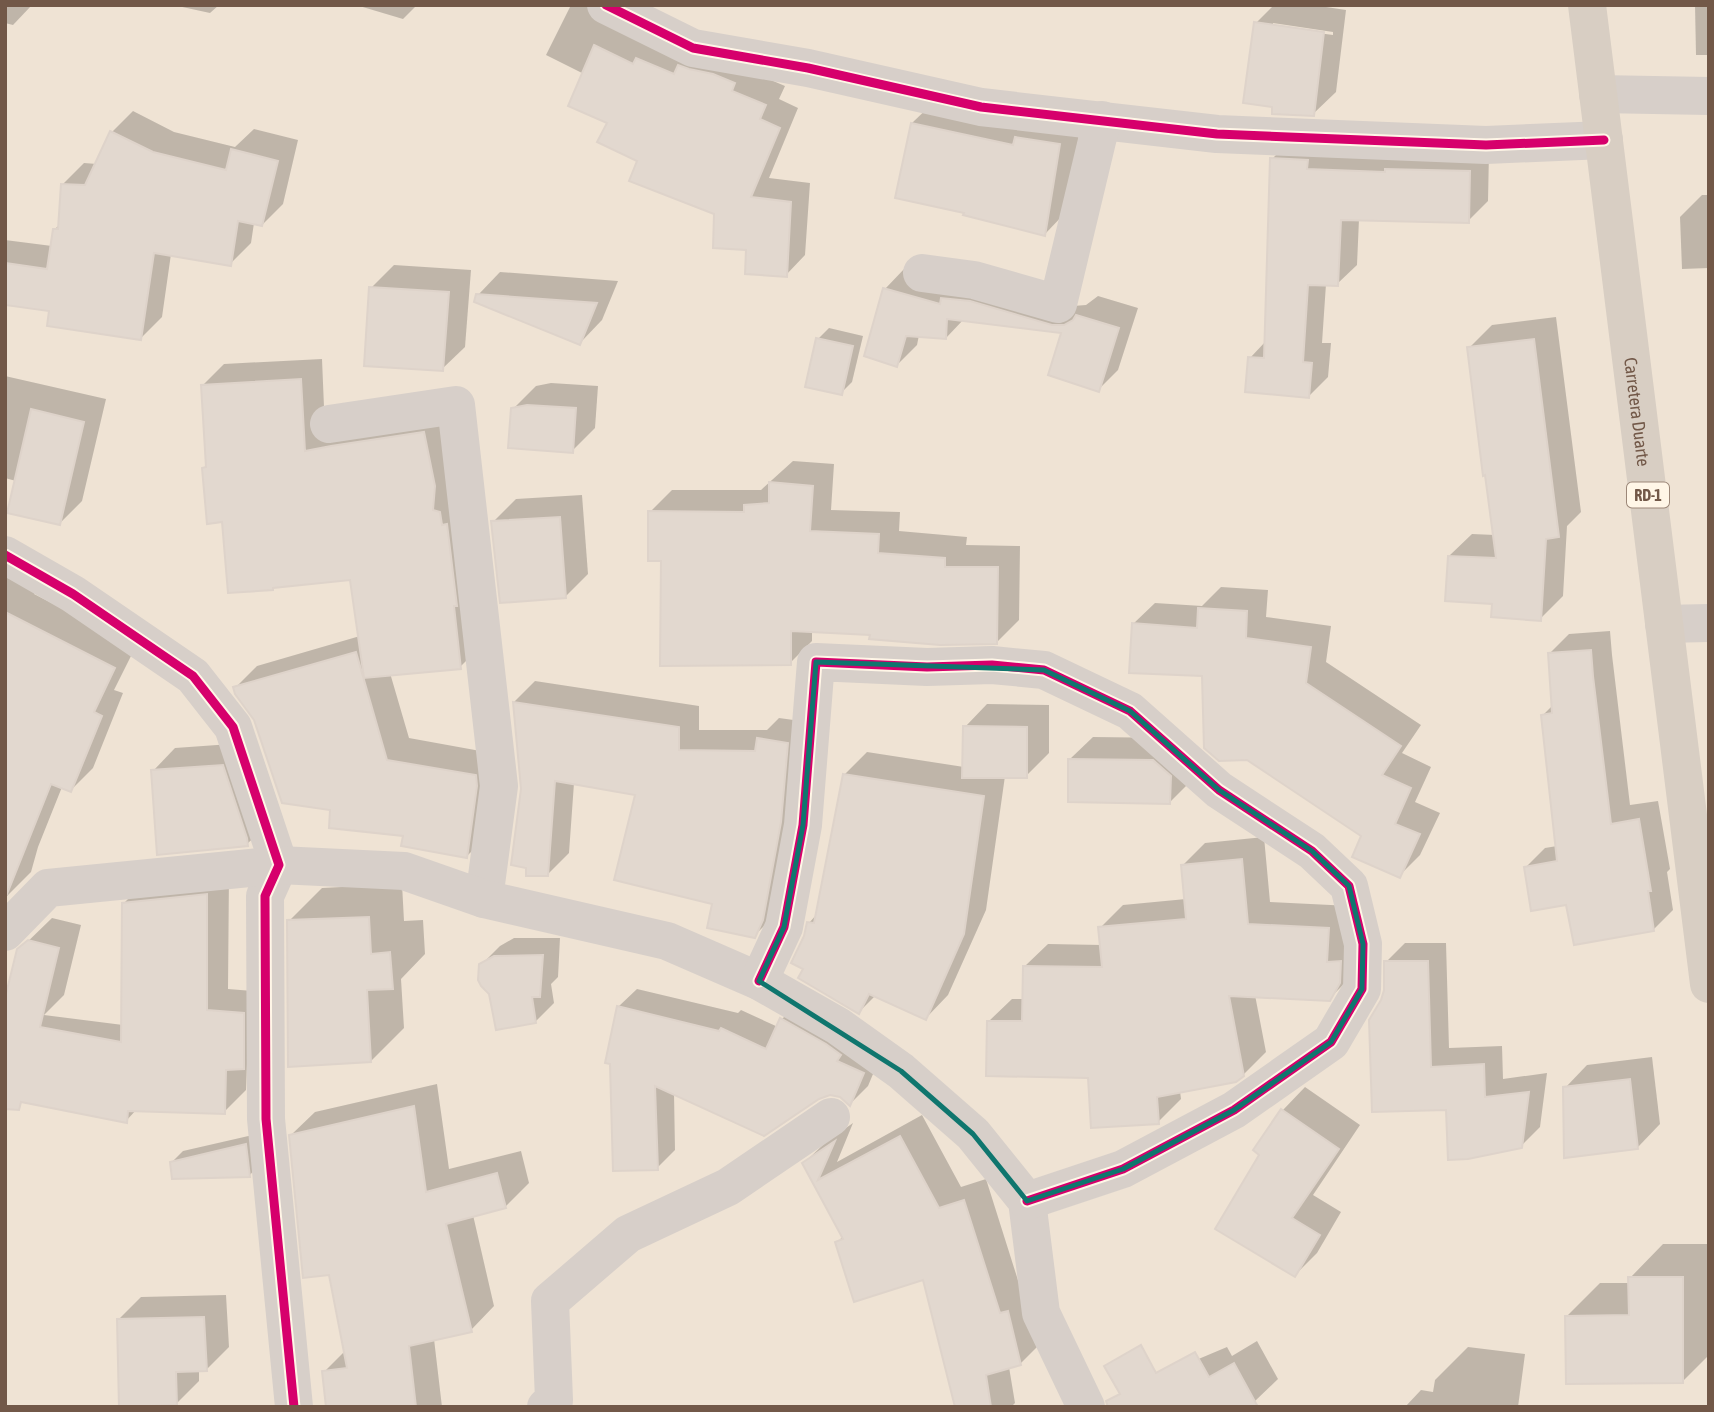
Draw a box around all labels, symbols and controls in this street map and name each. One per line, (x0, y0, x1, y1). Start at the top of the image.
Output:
street label: Carretera Duarte (1620, 356, 1655, 468)
road number: RD-1 (1627, 482, 1669, 508)

